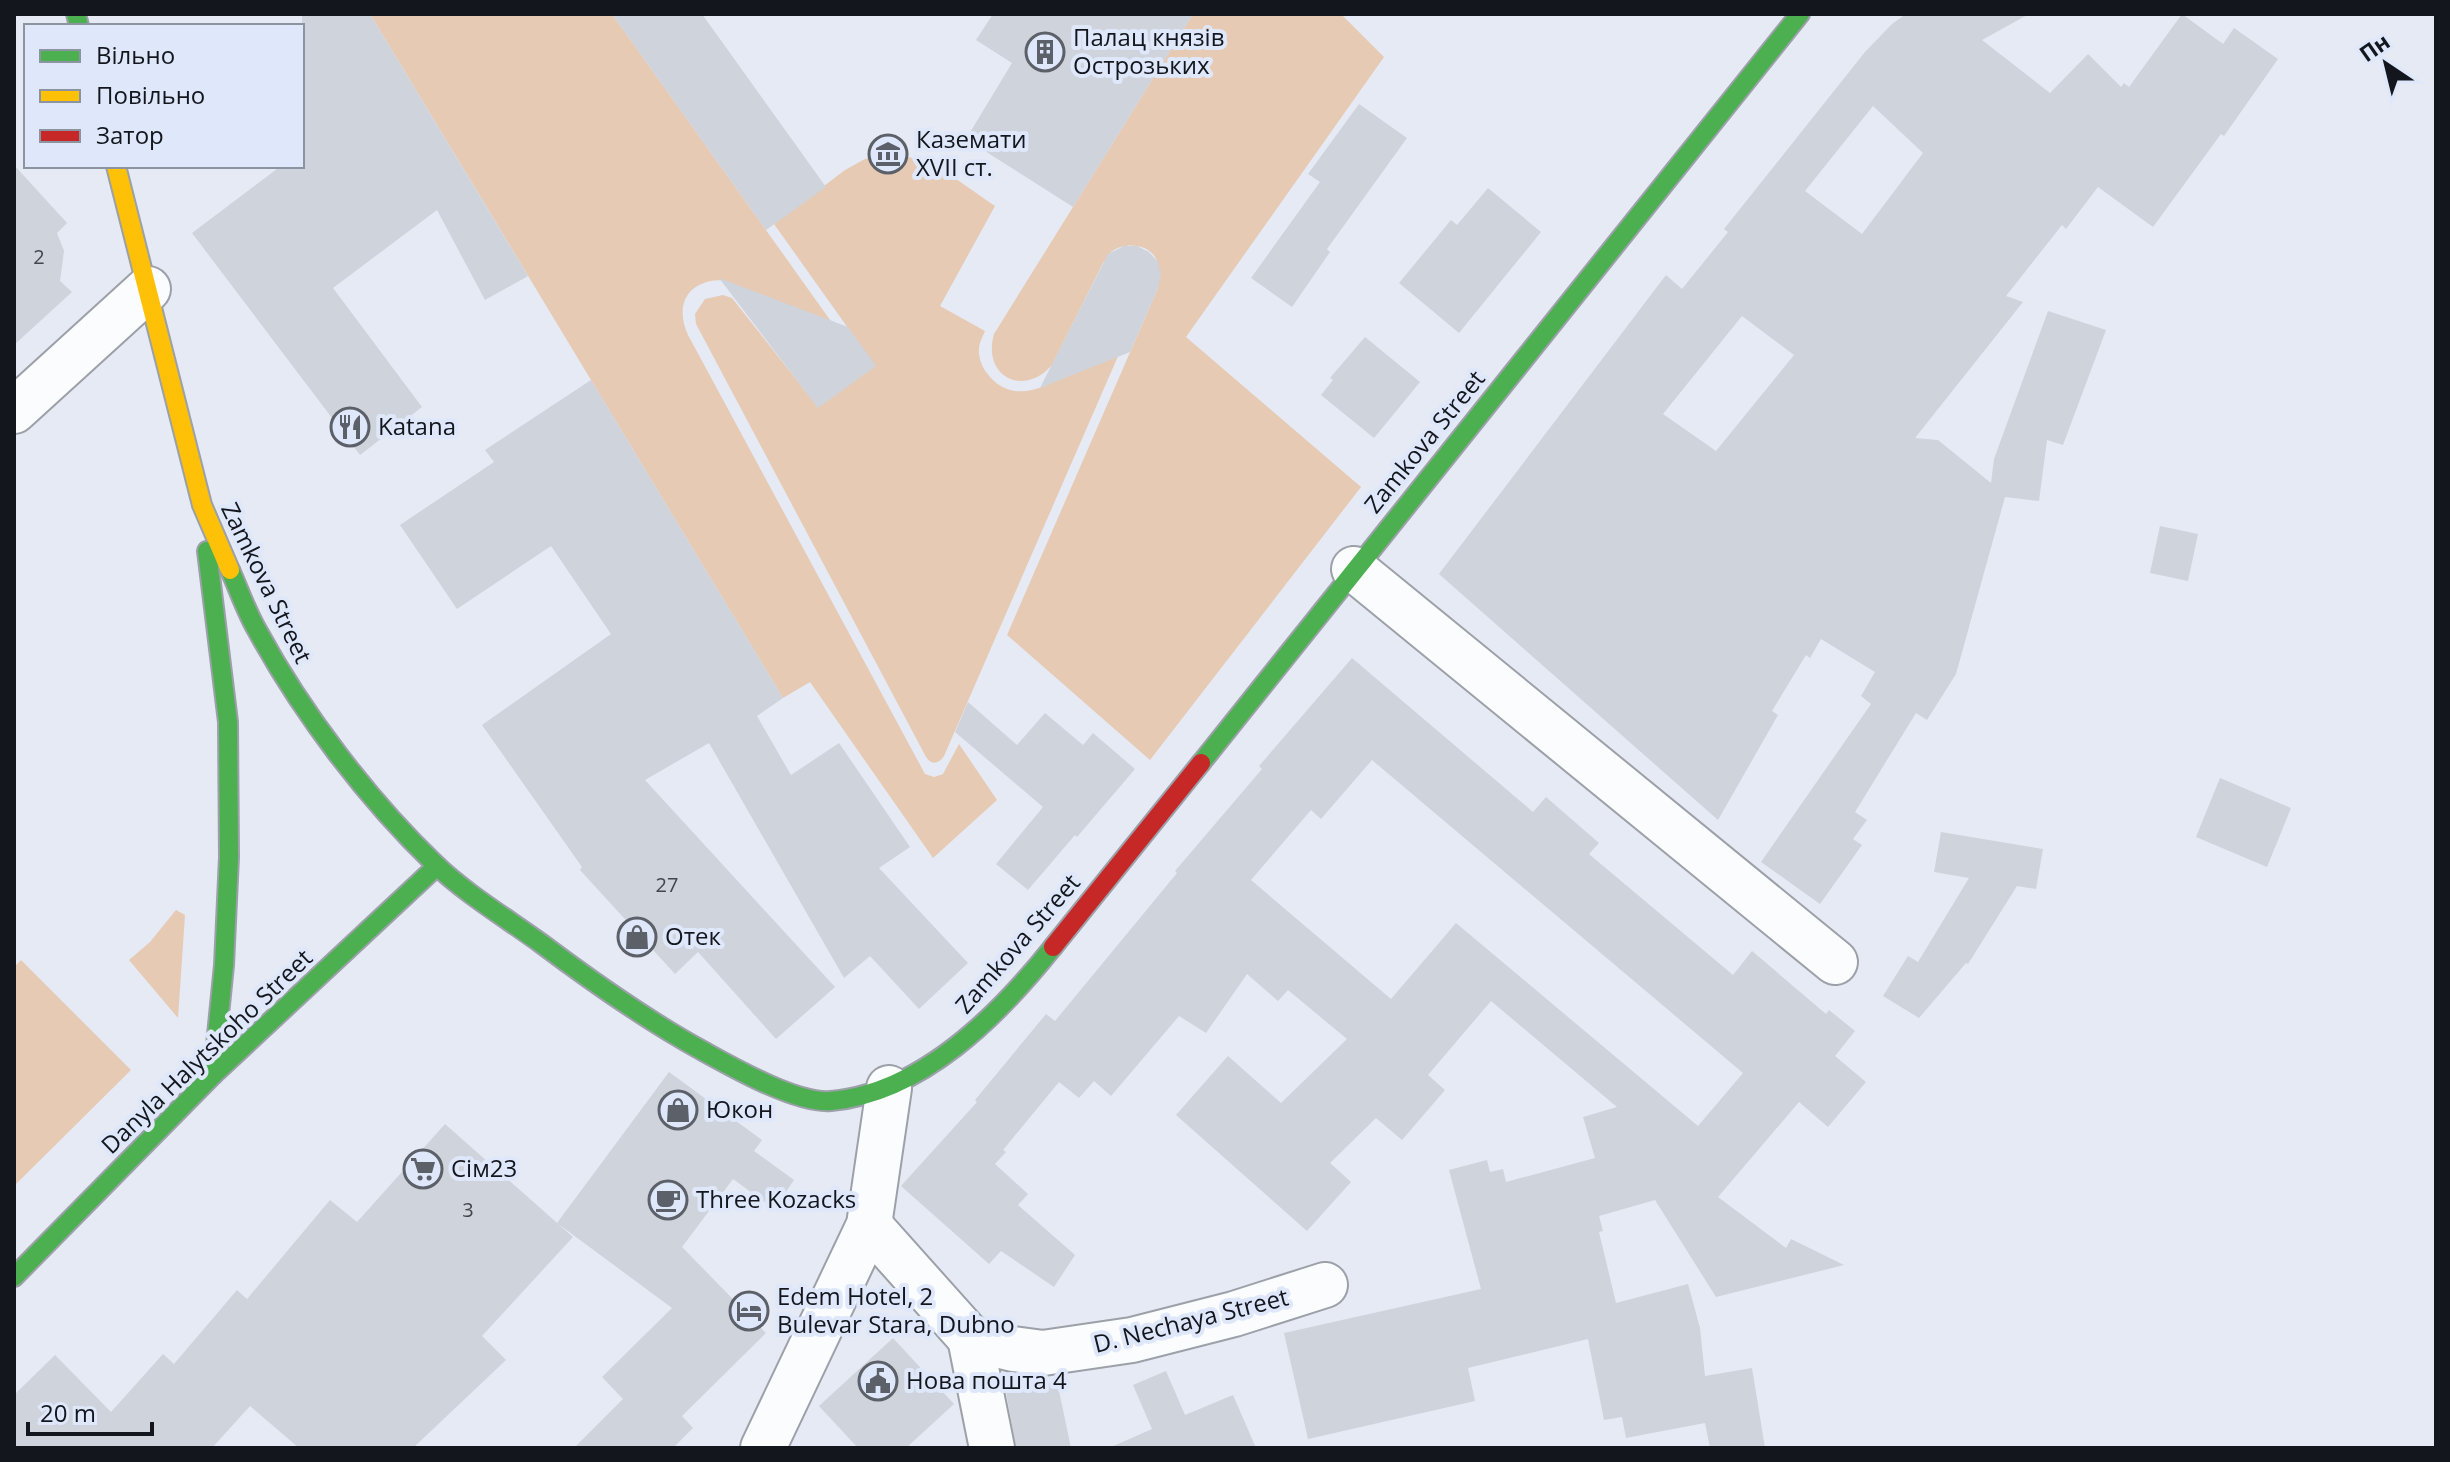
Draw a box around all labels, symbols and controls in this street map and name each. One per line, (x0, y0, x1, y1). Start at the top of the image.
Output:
place label: Палац князів Острозьких (1073, 20, 1224, 81)
legend (24, 24, 304, 168)
north arrow (2346, 24, 2426, 104)
text: Пн (2353, 26, 2395, 68)
building icon: Палац князів Острозьких (1024, 31, 1066, 73)
text: Вільно (96, 38, 175, 71)
text: Повільно (96, 78, 205, 111)
text: Затор (96, 118, 164, 151)
place label: Каземати XVII ст. (916, 122, 1027, 183)
museum icon: Каземати XVII ст. (867, 133, 909, 175)
house number: 2 (33, 243, 45, 270)
street label: Zamkova Street (1356, 363, 1492, 519)
restaurant icon: Katana (329, 406, 371, 448)
place label: Katana (378, 409, 456, 442)
street label: Zamkova Street (214, 496, 321, 668)
street label: Zamkova Street (947, 866, 1087, 1020)
house number: 27 (656, 871, 678, 898)
shop icon: Отек (616, 916, 658, 958)
place label: Отек (665, 919, 721, 952)
street label: Danyla Halytskoho Street (93, 941, 319, 1161)
shop icon: Юкон (657, 1089, 699, 1131)
place label: Юкон (706, 1092, 773, 1125)
supermarket icon: Сім23 (402, 1148, 444, 1190)
place label: Сім23 (451, 1151, 517, 1184)
cafe icon: Three Kozacks (647, 1179, 689, 1221)
place label: Three Kozacks (696, 1182, 856, 1215)
house number: 3 (462, 1196, 474, 1223)
place label: Edem Hotel, 2 Bulevar Stara, Dubno (777, 1279, 1015, 1340)
street label: D. Nechaya Street (1090, 1279, 1292, 1360)
hotel icon: Edem Hotel, 2 Bulevar Stara, Dubno (728, 1290, 770, 1332)
public building icon: Нова пошта 4 (857, 1360, 899, 1402)
place label: Нова пошта 4 (906, 1363, 1067, 1396)
scale bar (28, 1386, 152, 1436)
text: 20 m (40, 1396, 96, 1429)

